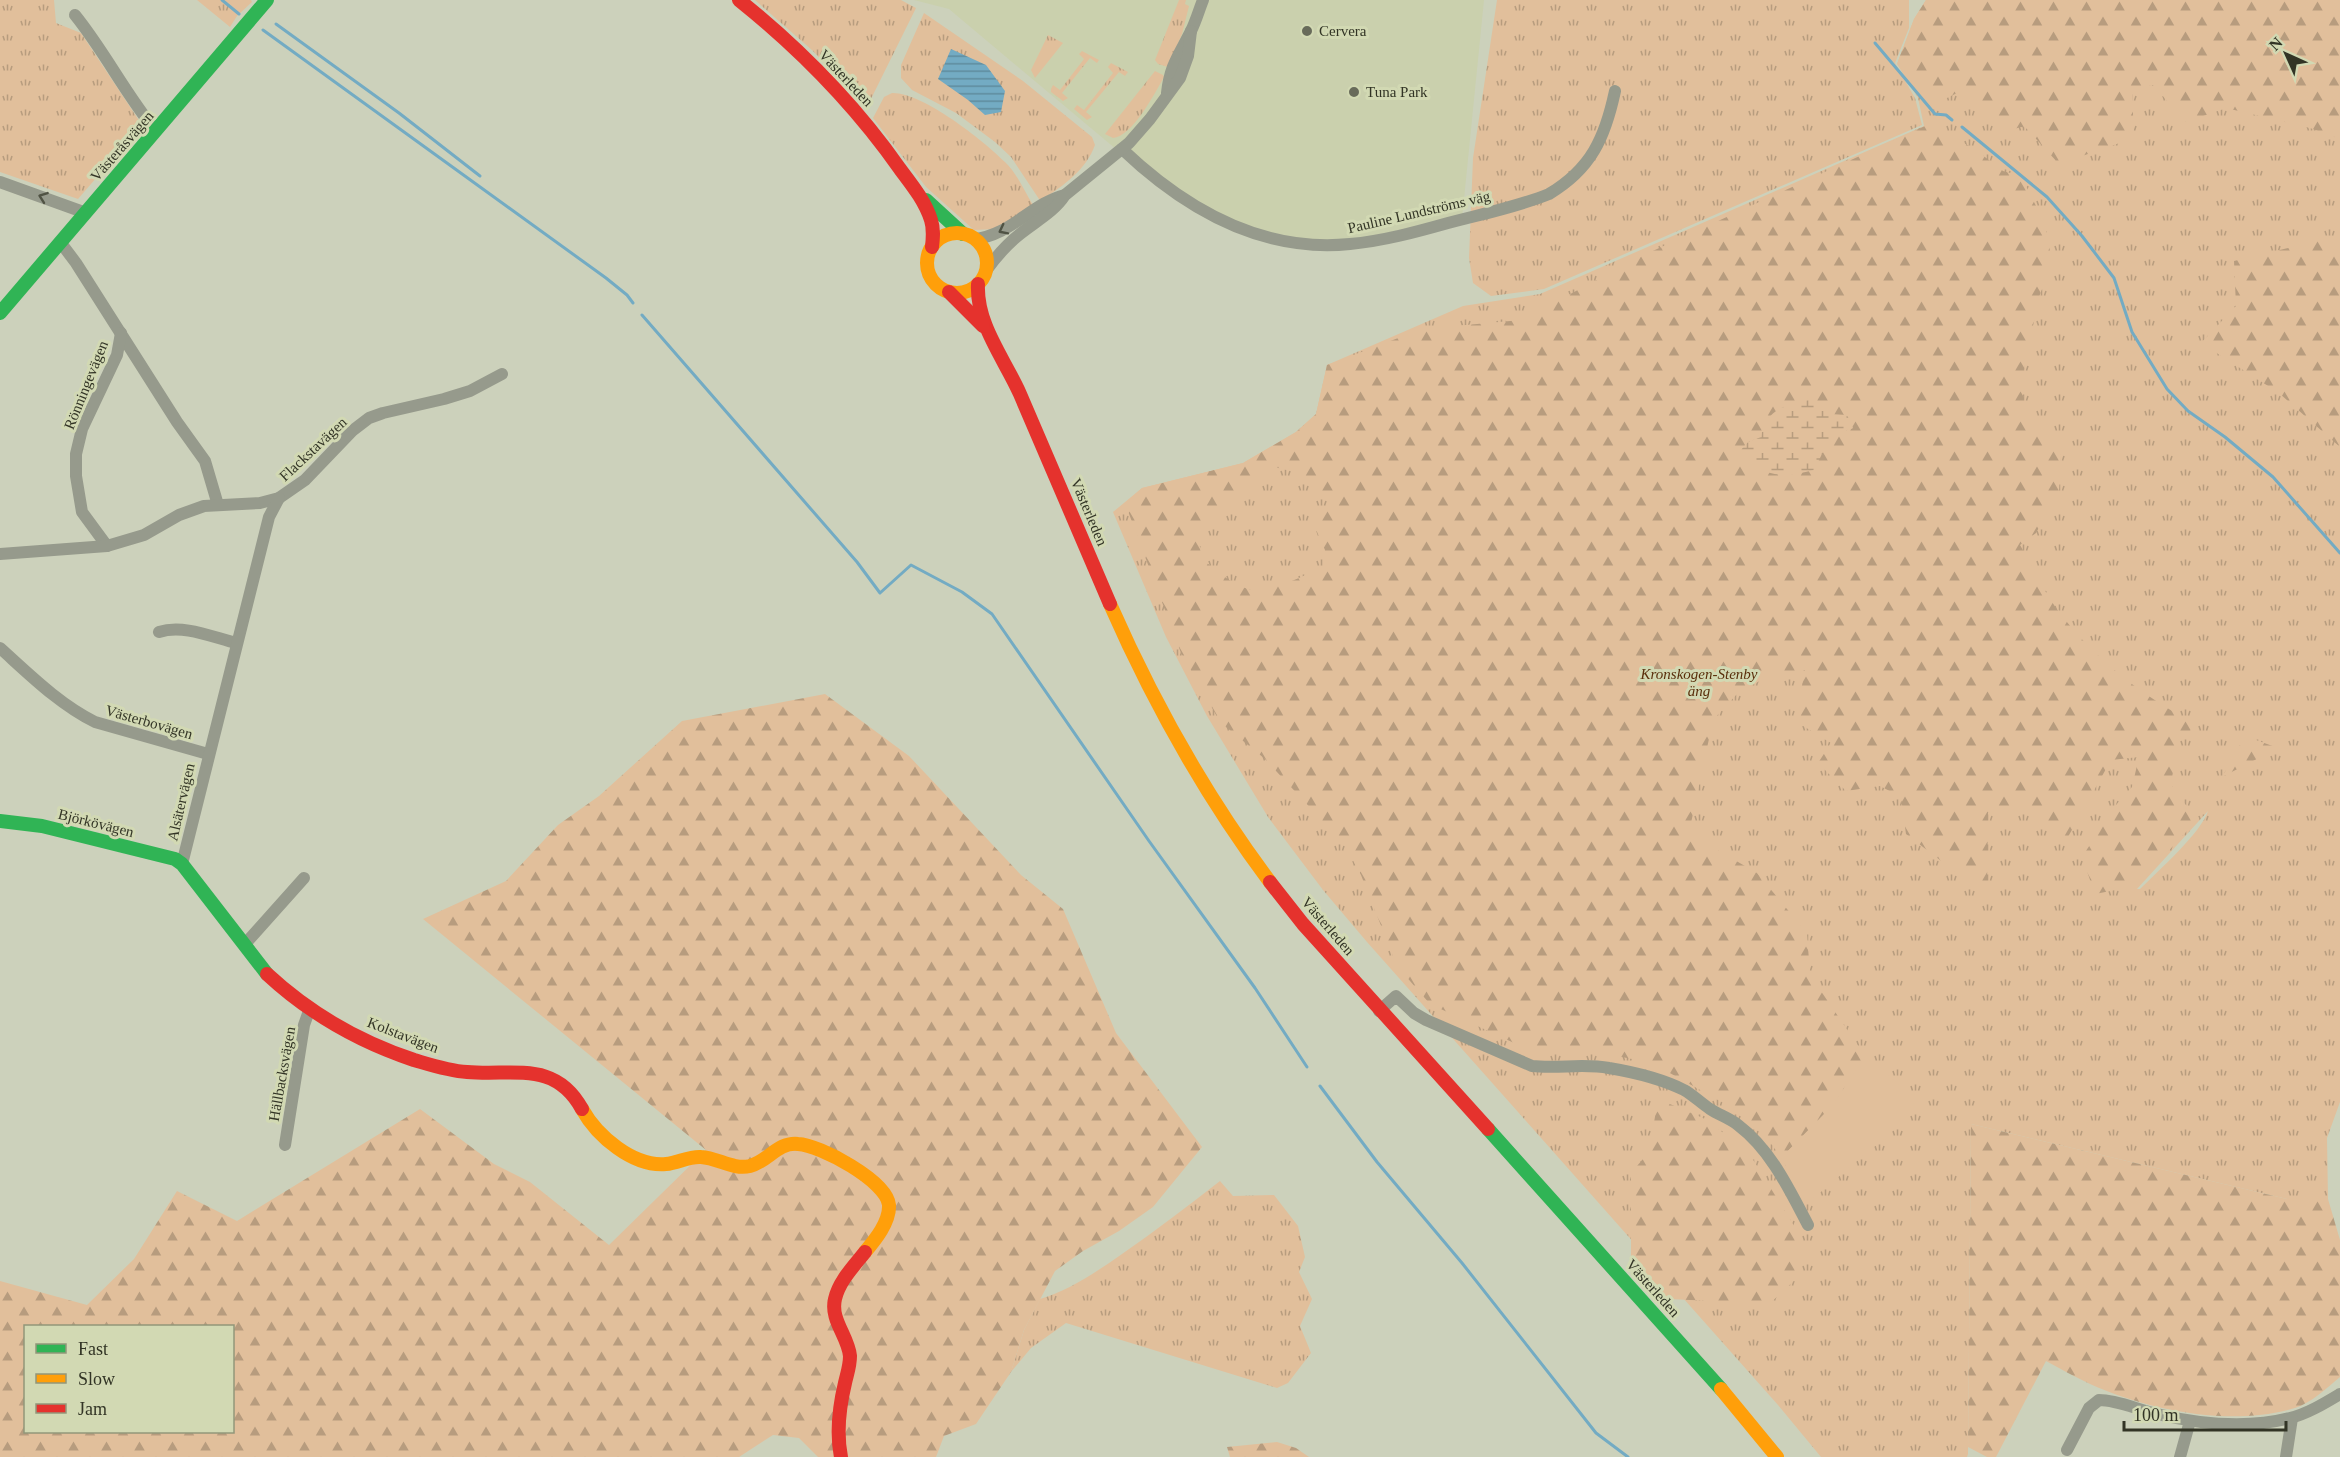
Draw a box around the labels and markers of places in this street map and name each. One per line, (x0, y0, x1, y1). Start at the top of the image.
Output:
place label: Cervera (1319, 23, 1367, 39)
marker: Cervera (1300, 24, 1314, 38)
place label: Tuna Park (1366, 84, 1428, 100)
marker: Tuna Park (1347, 85, 1361, 99)

